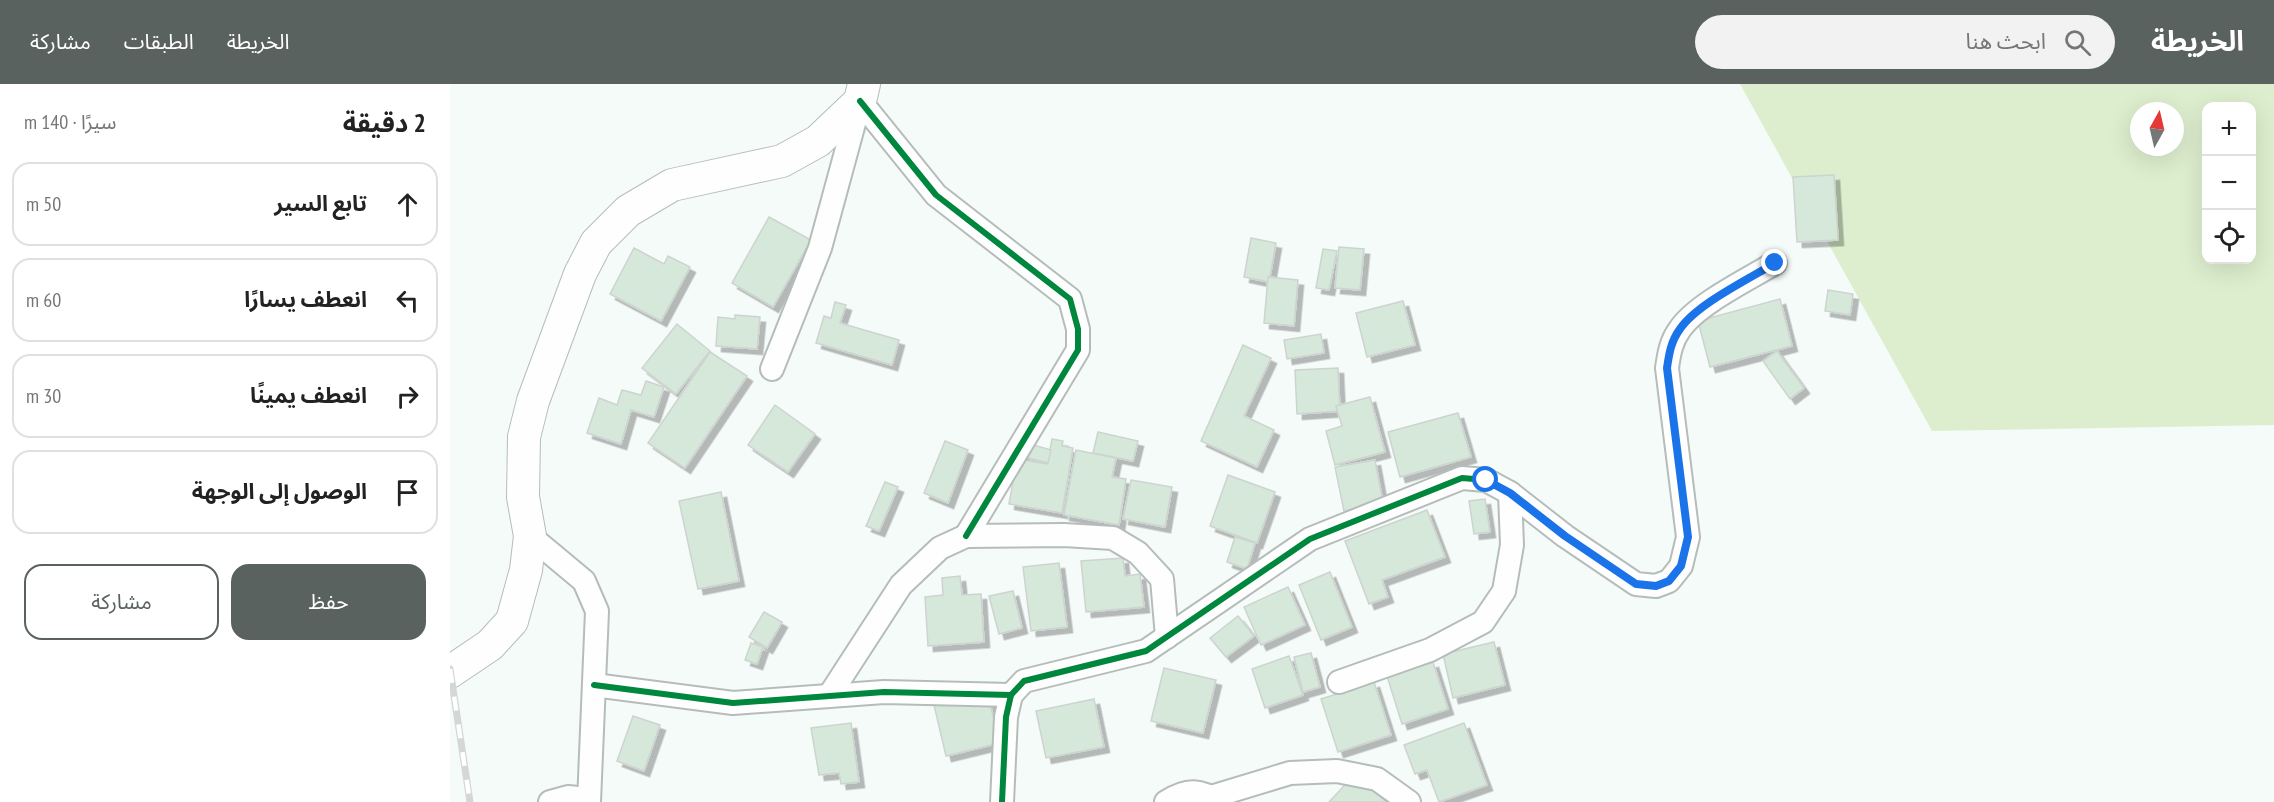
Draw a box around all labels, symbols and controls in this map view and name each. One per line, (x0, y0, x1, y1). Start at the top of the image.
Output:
search box (1695, 15, 2115, 69)
text: الخريطة (2151, 22, 2244, 59)
icon: search (2061, 26, 2094, 59)
text: ابحث هنا (1966, 27, 2046, 55)
text: مشاركة (30, 28, 91, 55)
text: الطبقات (124, 28, 194, 55)
text: الخريطة (227, 28, 290, 55)
north arrow (2130, 102, 2184, 156)
map controls (2202, 102, 2256, 264)
button: + (2202, 102, 2256, 156)
text: 2 دقيقة (343, 106, 426, 139)
text: سيرًا · 140 m (24, 109, 116, 135)
button: − (2202, 156, 2256, 210)
icon: ahead (391, 188, 424, 221)
text: تابع السير (274, 189, 367, 217)
text: 50 m (26, 191, 61, 217)
button: locate (2202, 210, 2256, 264)
route end (1761, 249, 1787, 275)
icon: left (391, 284, 424, 317)
text: انعطف يسارًا (244, 285, 367, 313)
text: 60 m (26, 287, 61, 313)
icon: right (391, 380, 424, 413)
text: انعطف يمينًا (250, 381, 367, 409)
text: 30 m (26, 383, 61, 409)
route start (1472, 466, 1498, 492)
icon: arrive (391, 476, 424, 509)
text: الوصول إلى الوجهة (192, 477, 367, 505)
button: مشاركة (24, 564, 219, 640)
button: حفظ (231, 564, 426, 640)

